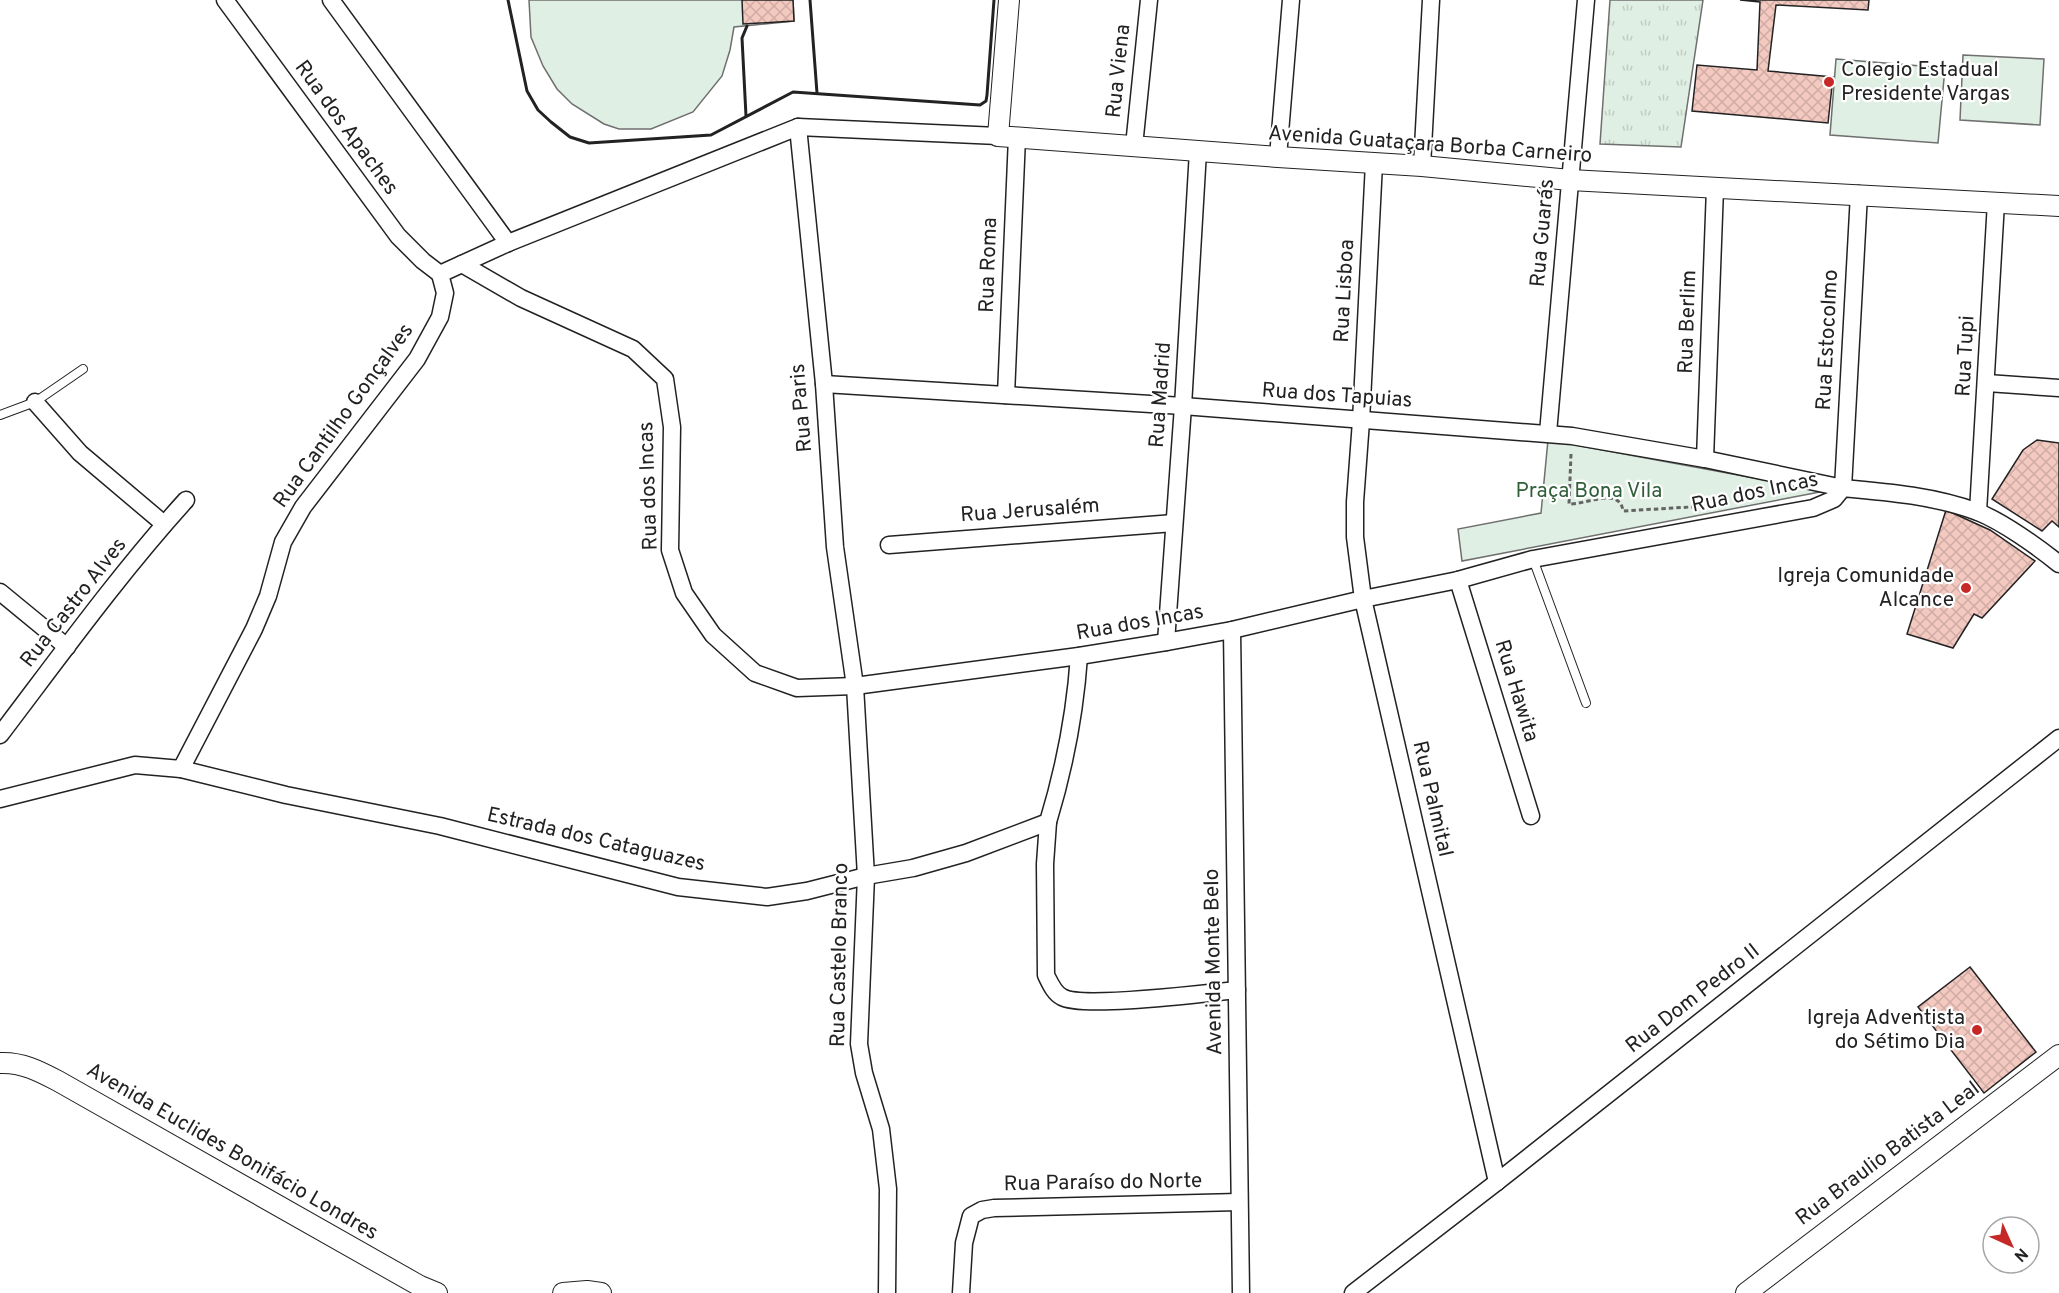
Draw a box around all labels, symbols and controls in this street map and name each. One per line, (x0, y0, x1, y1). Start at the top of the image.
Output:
street label: Rua Viena (1101, 23, 1137, 119)
street label: Rua dos Apaches (288, 55, 404, 201)
place label: Colegio Estadual Presidente Vargas (1841, 57, 2010, 108)
marker: Colegio Estadual Presidente Vargas (1822, 75, 1836, 89)
street label: Avenida Guataçara Borba Carneiro (1267, 120, 1593, 170)
street label: Rua Guarás (1525, 178, 1561, 288)
street label: Rua Roma (974, 217, 1004, 313)
street label: Rua Lisboa (1329, 239, 1361, 343)
street label: Rua Estocolmo (1811, 269, 1845, 411)
street label: Rua Berlim (1673, 270, 1703, 374)
street label: Rua Tupi (1950, 315, 1982, 397)
street label: Rua Cantilho Gonçalves (268, 318, 420, 514)
street label: Rua Madrid (1144, 341, 1178, 449)
street label: Rua Paris (785, 363, 819, 453)
street label: Rua dos Tapuias (1261, 377, 1413, 415)
street label: Rua dos Incas (633, 421, 665, 551)
street label: Rua dos Incas (1689, 466, 1821, 520)
park label: Praça Bona Vila (1516, 478, 1662, 505)
street label: Rua Jerusalém (959, 493, 1101, 529)
street label: Rua Castro Alves (15, 533, 133, 673)
place label: Igreja Comunidade Alcance (1777, 563, 1954, 614)
marker: Igreja Comunidade Alcance (1959, 581, 1973, 595)
street label: Rua dos Incas (1074, 599, 1206, 647)
street label: Rua Hawita (1488, 637, 1544, 745)
street label: Rua Palmital (1406, 738, 1458, 860)
street label: Estrada dos Cataguazes (484, 802, 708, 878)
street label: Rua Castelo Branco (825, 863, 855, 1047)
street label: Avenida Monte Belo (1199, 868, 1229, 1056)
street label: Rua Dom Pedro II (1620, 938, 1766, 1060)
place label: Igreja Adventista do Sétimo Dia (1807, 1005, 1965, 1056)
marker: Igreja Adventista do Sétimo Dia (1970, 1023, 1984, 1037)
street label: Avenida Euclides Bonifácio Londres (81, 1057, 383, 1247)
street label: Rua Braulio Batista Leal (1790, 1076, 1986, 1232)
street label: Rua Paraíso do Norte (1003, 1168, 1203, 1198)
north arrow (1981, 1215, 2041, 1275)
text: N (2009, 1243, 2031, 1265)

